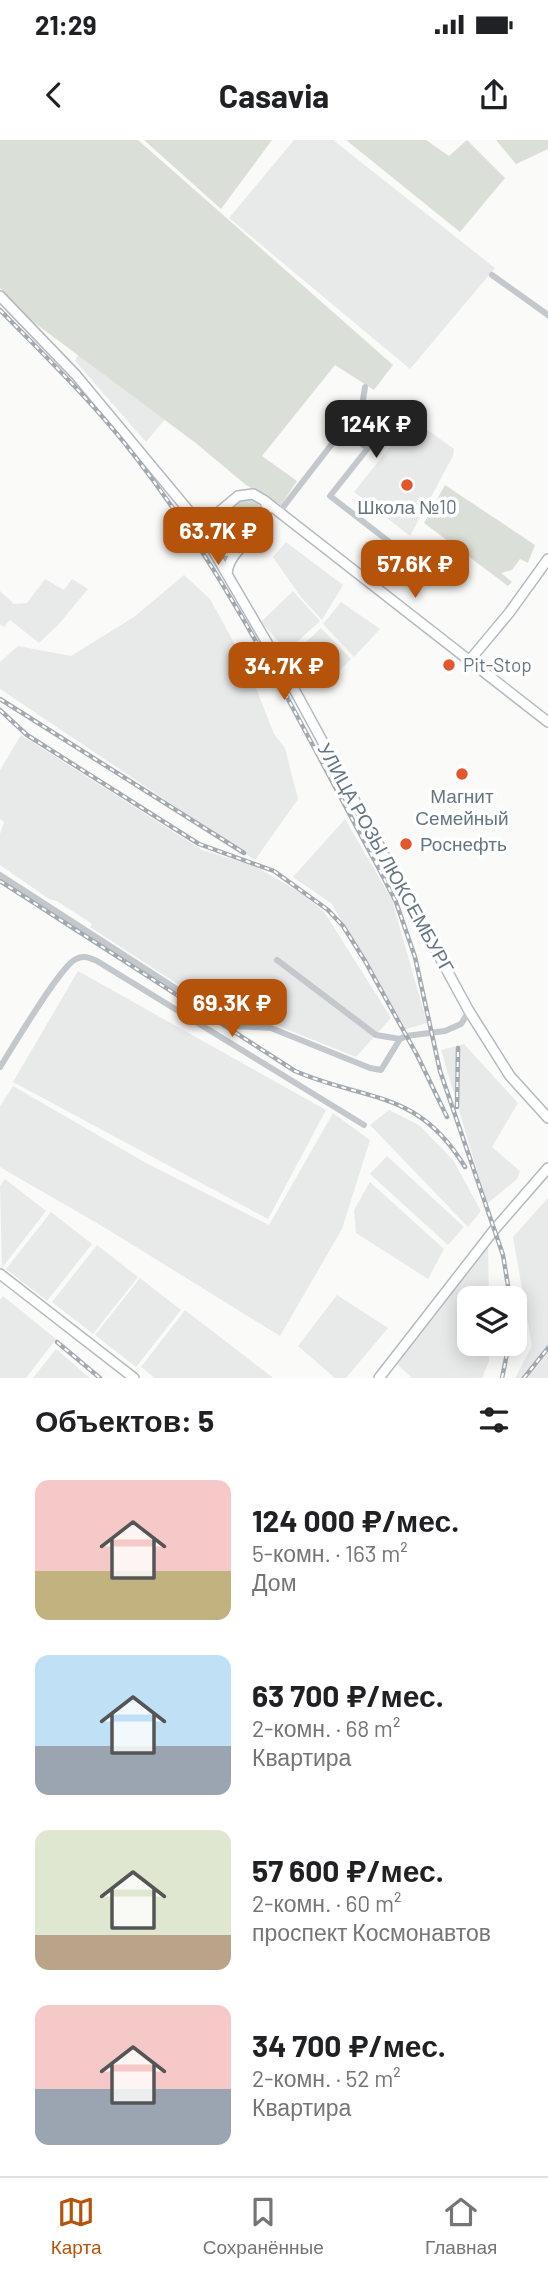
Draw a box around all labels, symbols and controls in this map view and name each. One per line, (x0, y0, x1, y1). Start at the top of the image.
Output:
text: 21:29 (35, 9, 96, 40)
icon: back (35, 76, 73, 114)
text: Casavia (219, 76, 329, 114)
icon: share (475, 76, 513, 114)
pin: 124K ₽ (319, 400, 433, 460)
text: 124K ₽ (341, 409, 411, 437)
marker: Школа №10 (399, 477, 415, 493)
place label: Школа №10 (357, 495, 457, 518)
pin: 63.7K ₽ (153, 508, 283, 567)
text: 63.7K ₽ (179, 516, 257, 544)
pin: 57.6K ₽ (350, 540, 480, 600)
text: 57.6K ₽ (377, 549, 453, 577)
pin: 34.7K ₽ (219, 643, 349, 702)
text: 34.7K ₽ (244, 651, 324, 679)
place label: Pit-Stop (463, 653, 532, 676)
marker: Pit-Stop (441, 657, 457, 673)
street label: УЛИЦА РОЗЫ ЛЮКСЕМБУРГ (314, 739, 459, 977)
marker: Магнит Семейный (454, 766, 470, 782)
place label: Магнит Семейный (415, 784, 509, 829)
place label: Роснефть (420, 832, 507, 855)
marker: Роснефть (398, 836, 414, 852)
pin: 69.3K ₽ (167, 979, 297, 1039)
text: 69.3K ₽ (193, 988, 271, 1016)
map controls (457, 1286, 527, 1356)
button: layers (457, 1286, 527, 1356)
icon: filters (475, 1401, 513, 1439)
text: Объектов: 5 (35, 1402, 214, 1438)
text: 124 000 ₽/мес. (252, 1502, 459, 1538)
icon: home (91, 1508, 175, 1592)
text: 5-комн. · 163 m² (252, 1539, 408, 1567)
text: Дом (252, 1568, 296, 1596)
text: 63 700 ₽/мес. (252, 1677, 444, 1713)
icon: home (91, 1683, 175, 1767)
text: 2-комн. · 68 m² (252, 1714, 400, 1742)
text: Квартира (252, 1743, 351, 1771)
text: 57 600 ₽/мес. (252, 1852, 444, 1888)
icon: home (91, 1858, 175, 1942)
text: 2-комн. · 60 m² (252, 1889, 401, 1917)
text: проспект Космонавтов (252, 1918, 491, 1946)
text: 34 700 ₽/мес. (252, 2027, 446, 2063)
icon: home (91, 2033, 175, 2117)
text: 2-комн. · 52 m² (252, 2064, 401, 2092)
text: Квартира (252, 2093, 351, 2121)
tab: Карта (51, 2193, 101, 2259)
tab: Сохранённые (203, 2193, 324, 2259)
tab: Главная (425, 2193, 497, 2259)

